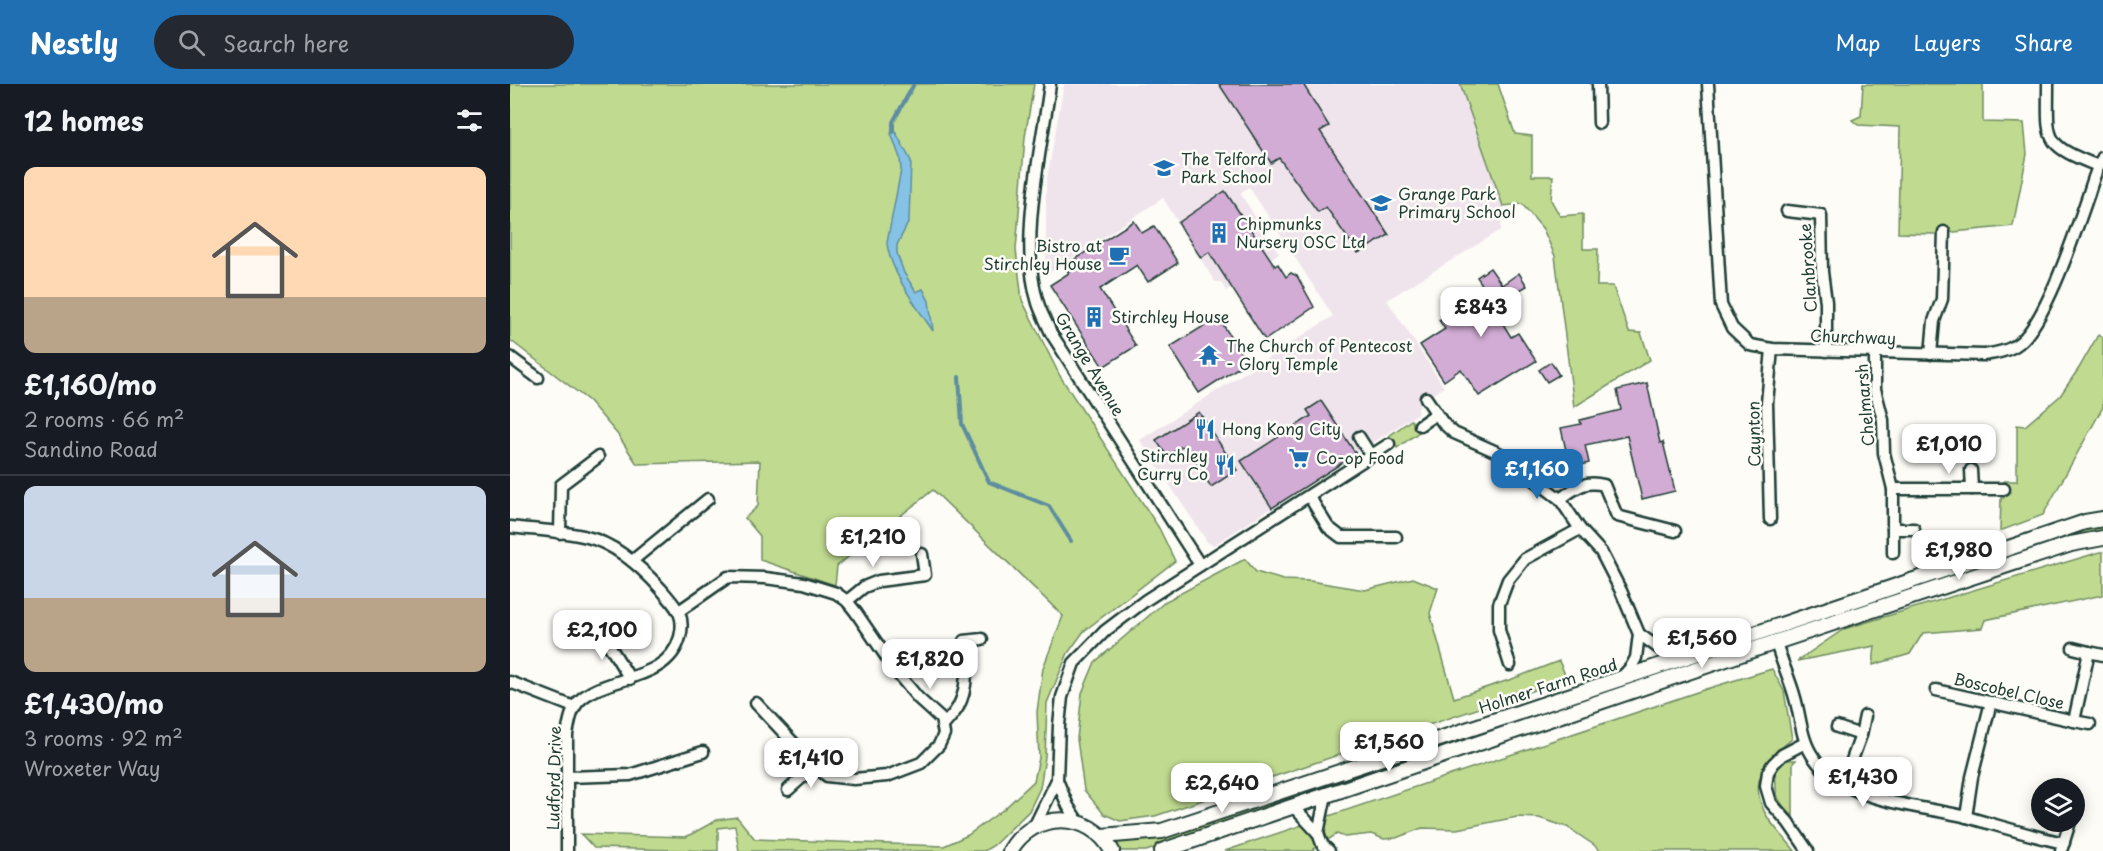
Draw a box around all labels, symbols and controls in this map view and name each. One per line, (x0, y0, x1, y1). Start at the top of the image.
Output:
search box (154, 15, 574, 69)
text: Nestly (30, 21, 118, 64)
icon: search (175, 26, 208, 59)
text: Search here (223, 26, 349, 59)
text: Map (1836, 26, 1880, 58)
text: Layers (1913, 26, 1981, 58)
text: Share (2014, 26, 2073, 58)
text: 12 homes (24, 101, 144, 140)
icon: filters (453, 104, 486, 137)
place label: The Telford Park School (1181, 146, 1272, 188)
school or university icon: The Telford Park School (1152, 156, 1176, 180)
place label: Grange Park Primary School (1398, 181, 1516, 223)
school or university icon: Grange Park Primary School (1369, 191, 1393, 215)
icon: home (201, 206, 309, 314)
place label: Chipmunks Nursery OSC Ltd (1236, 211, 1366, 253)
building icon: Chipmunks Nursery OSC Ltd (1207, 221, 1231, 245)
street label: Clanbrooke (1792, 223, 1822, 313)
place label: Bistro at Stirchley House (984, 233, 1102, 275)
cafe icon: Bistro at Stirchley House (1107, 243, 1131, 267)
pin: £843 (1445, 287, 1517, 338)
text: £843 (1454, 291, 1508, 321)
place label: Stirchley House (1111, 304, 1230, 328)
building icon: Stirchley House (1082, 305, 1106, 329)
street label: Grange Avenue (1050, 307, 1132, 420)
street label: Churchway (1810, 323, 1896, 349)
place label: The Church of Pentecost - Glory Temple (1226, 333, 1412, 375)
temple icon: The Church of Pentecost - Glory Temple (1197, 343, 1221, 367)
street label: Chelmarsh (1848, 363, 1880, 447)
text: £1,160/mo (24, 365, 156, 404)
street label: Caynton (1740, 401, 1766, 467)
text: 2 rooms · 66 m² (24, 404, 184, 434)
place label: Hong Kong City (1222, 416, 1341, 440)
restaurant icon: Hong Kong City (1193, 417, 1217, 441)
pin: £1,010 (1900, 424, 1998, 475)
text: £1,010 (1916, 428, 1982, 458)
text: Sandino Road (24, 434, 158, 464)
place label: Stirchley Curry Co (1137, 443, 1208, 485)
place label: Co-op Food (1316, 445, 1404, 469)
supermarket icon: Co-op Food (1287, 446, 1311, 470)
pin: £1,160 (1488, 449, 1586, 500)
restaurant icon: Stirchley Curry Co (1213, 453, 1237, 477)
text: £1,160 (1505, 453, 1569, 483)
pin: £1,210 (824, 517, 922, 568)
text: £1,210 (840, 521, 906, 551)
icon: home (201, 525, 309, 633)
pin: £1,980 (1910, 530, 2008, 581)
text: £1,980 (1925, 534, 1993, 564)
pin: £2,100 (553, 610, 651, 661)
text: £2,100 (567, 614, 637, 644)
pin: £1,560 (1653, 618, 1751, 669)
text: £1,560 (1667, 622, 1737, 652)
pin: £1,820 (881, 639, 979, 690)
text: £1,820 (896, 643, 964, 673)
street label: Holmer Farm Road (1475, 651, 1620, 719)
street label: Boscobel Close (1952, 666, 2067, 714)
text: £1,430/mo (24, 684, 164, 723)
pin: £1,560 (1340, 722, 1438, 773)
text: 3 rooms · 92 m² (24, 723, 183, 753)
street label: Ludford Drive (540, 725, 566, 830)
text: £1,560 (1354, 726, 1424, 756)
pin: £1,410 (762, 738, 860, 789)
text: £1,410 (778, 742, 844, 772)
text: Wroxeter Way (24, 753, 160, 783)
pin: £1,430 (1814, 757, 1912, 808)
text: £1,430 (1828, 761, 1898, 791)
pin: £2,640 (1173, 763, 1271, 814)
text: £2,640 (1185, 767, 1259, 797)
map controls (2031, 778, 2085, 832)
button: layers (2031, 778, 2085, 832)

